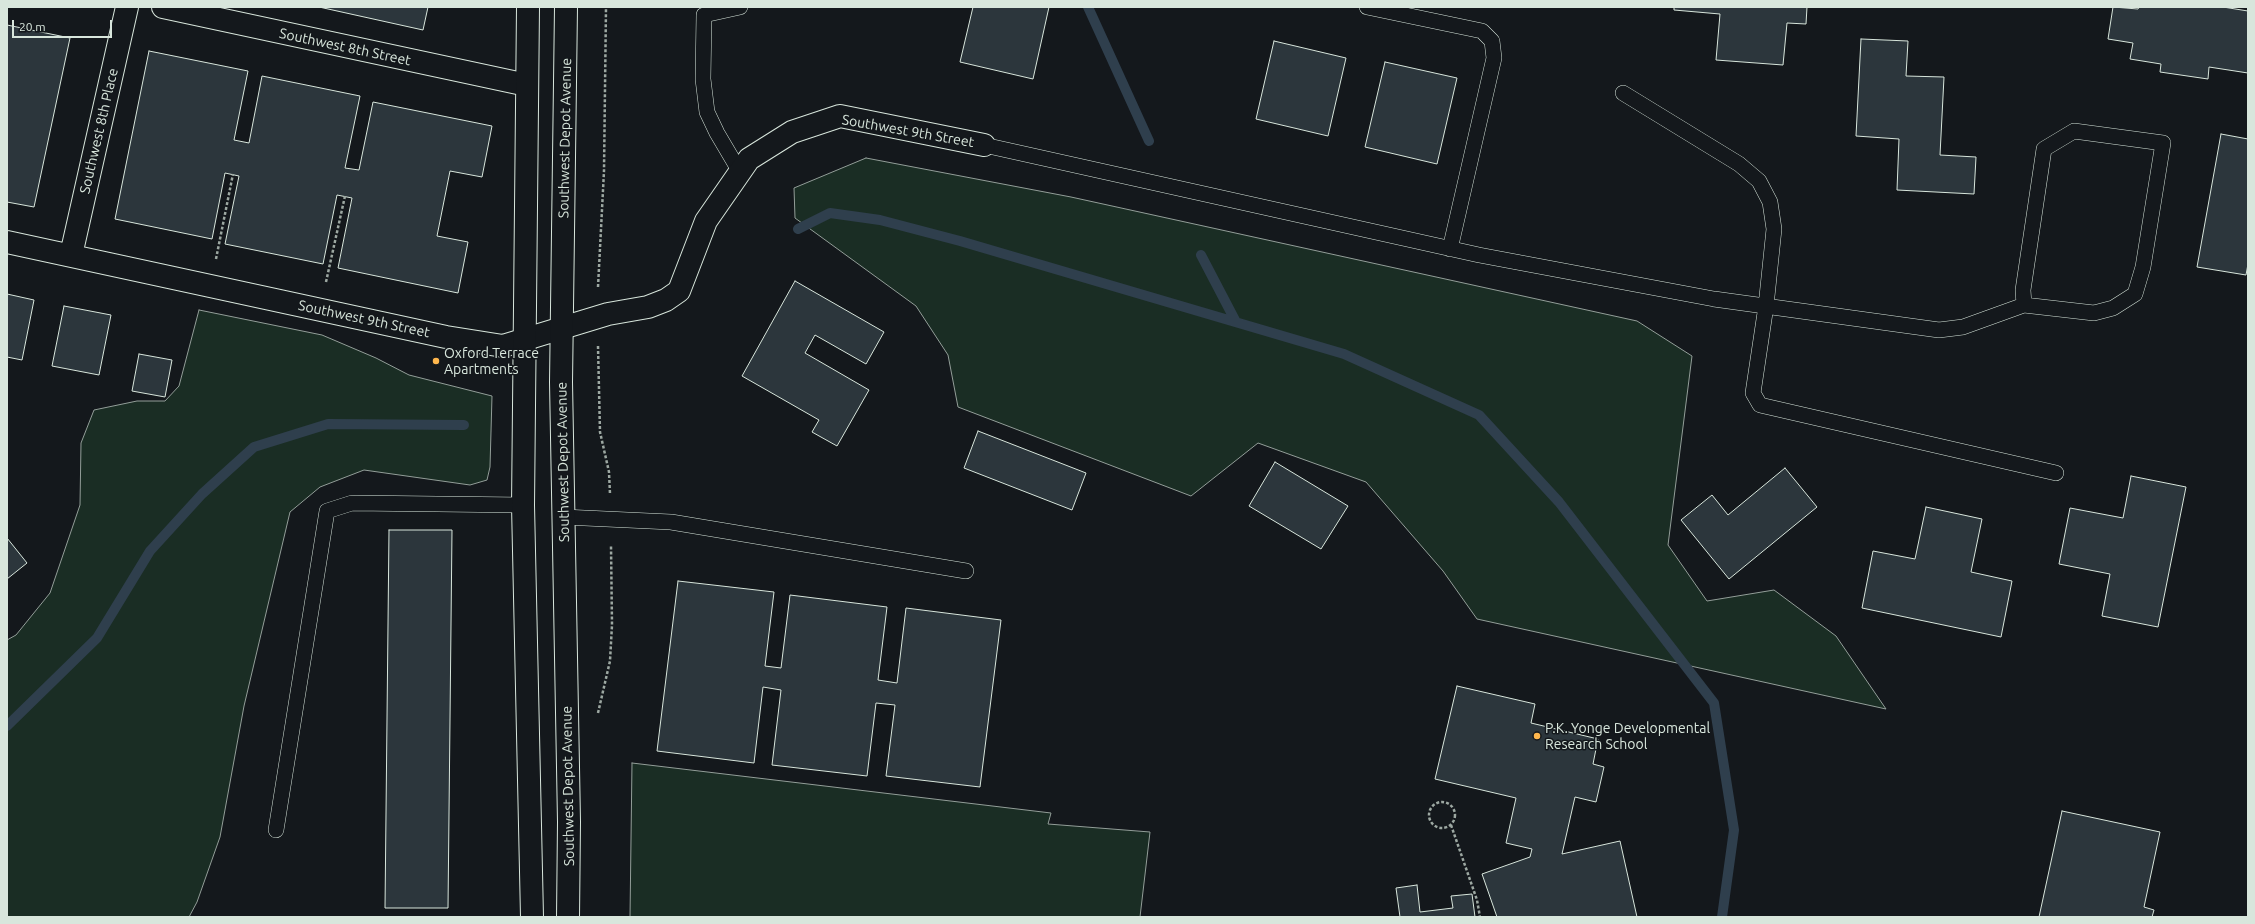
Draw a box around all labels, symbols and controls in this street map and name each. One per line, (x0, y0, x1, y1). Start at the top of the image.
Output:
scale bar (14, 12, 114, 38)
text: 20 m (19, 20, 46, 33)
street label: Southwest 8th Street (278, 25, 412, 69)
street label: Southwest Depot Avenue (555, 58, 575, 218)
street label: Southwest 8th Place (76, 67, 122, 195)
street label: Southwest 9th Street (841, 111, 975, 151)
street label: Southwest 9th Street (297, 297, 431, 341)
place label: Oxford Terrace Apartments (444, 345, 539, 378)
marker: Oxford Terrace Apartments (431, 356, 441, 366)
street label: Southwest Depot Avenue (553, 382, 573, 542)
street label: Southwest Depot Avenue (558, 706, 578, 866)
place label: P.K. Yonge Developmental Research School (1545, 720, 1710, 752)
marker: P.K. Yonge Developmental Research School (1532, 731, 1542, 741)

